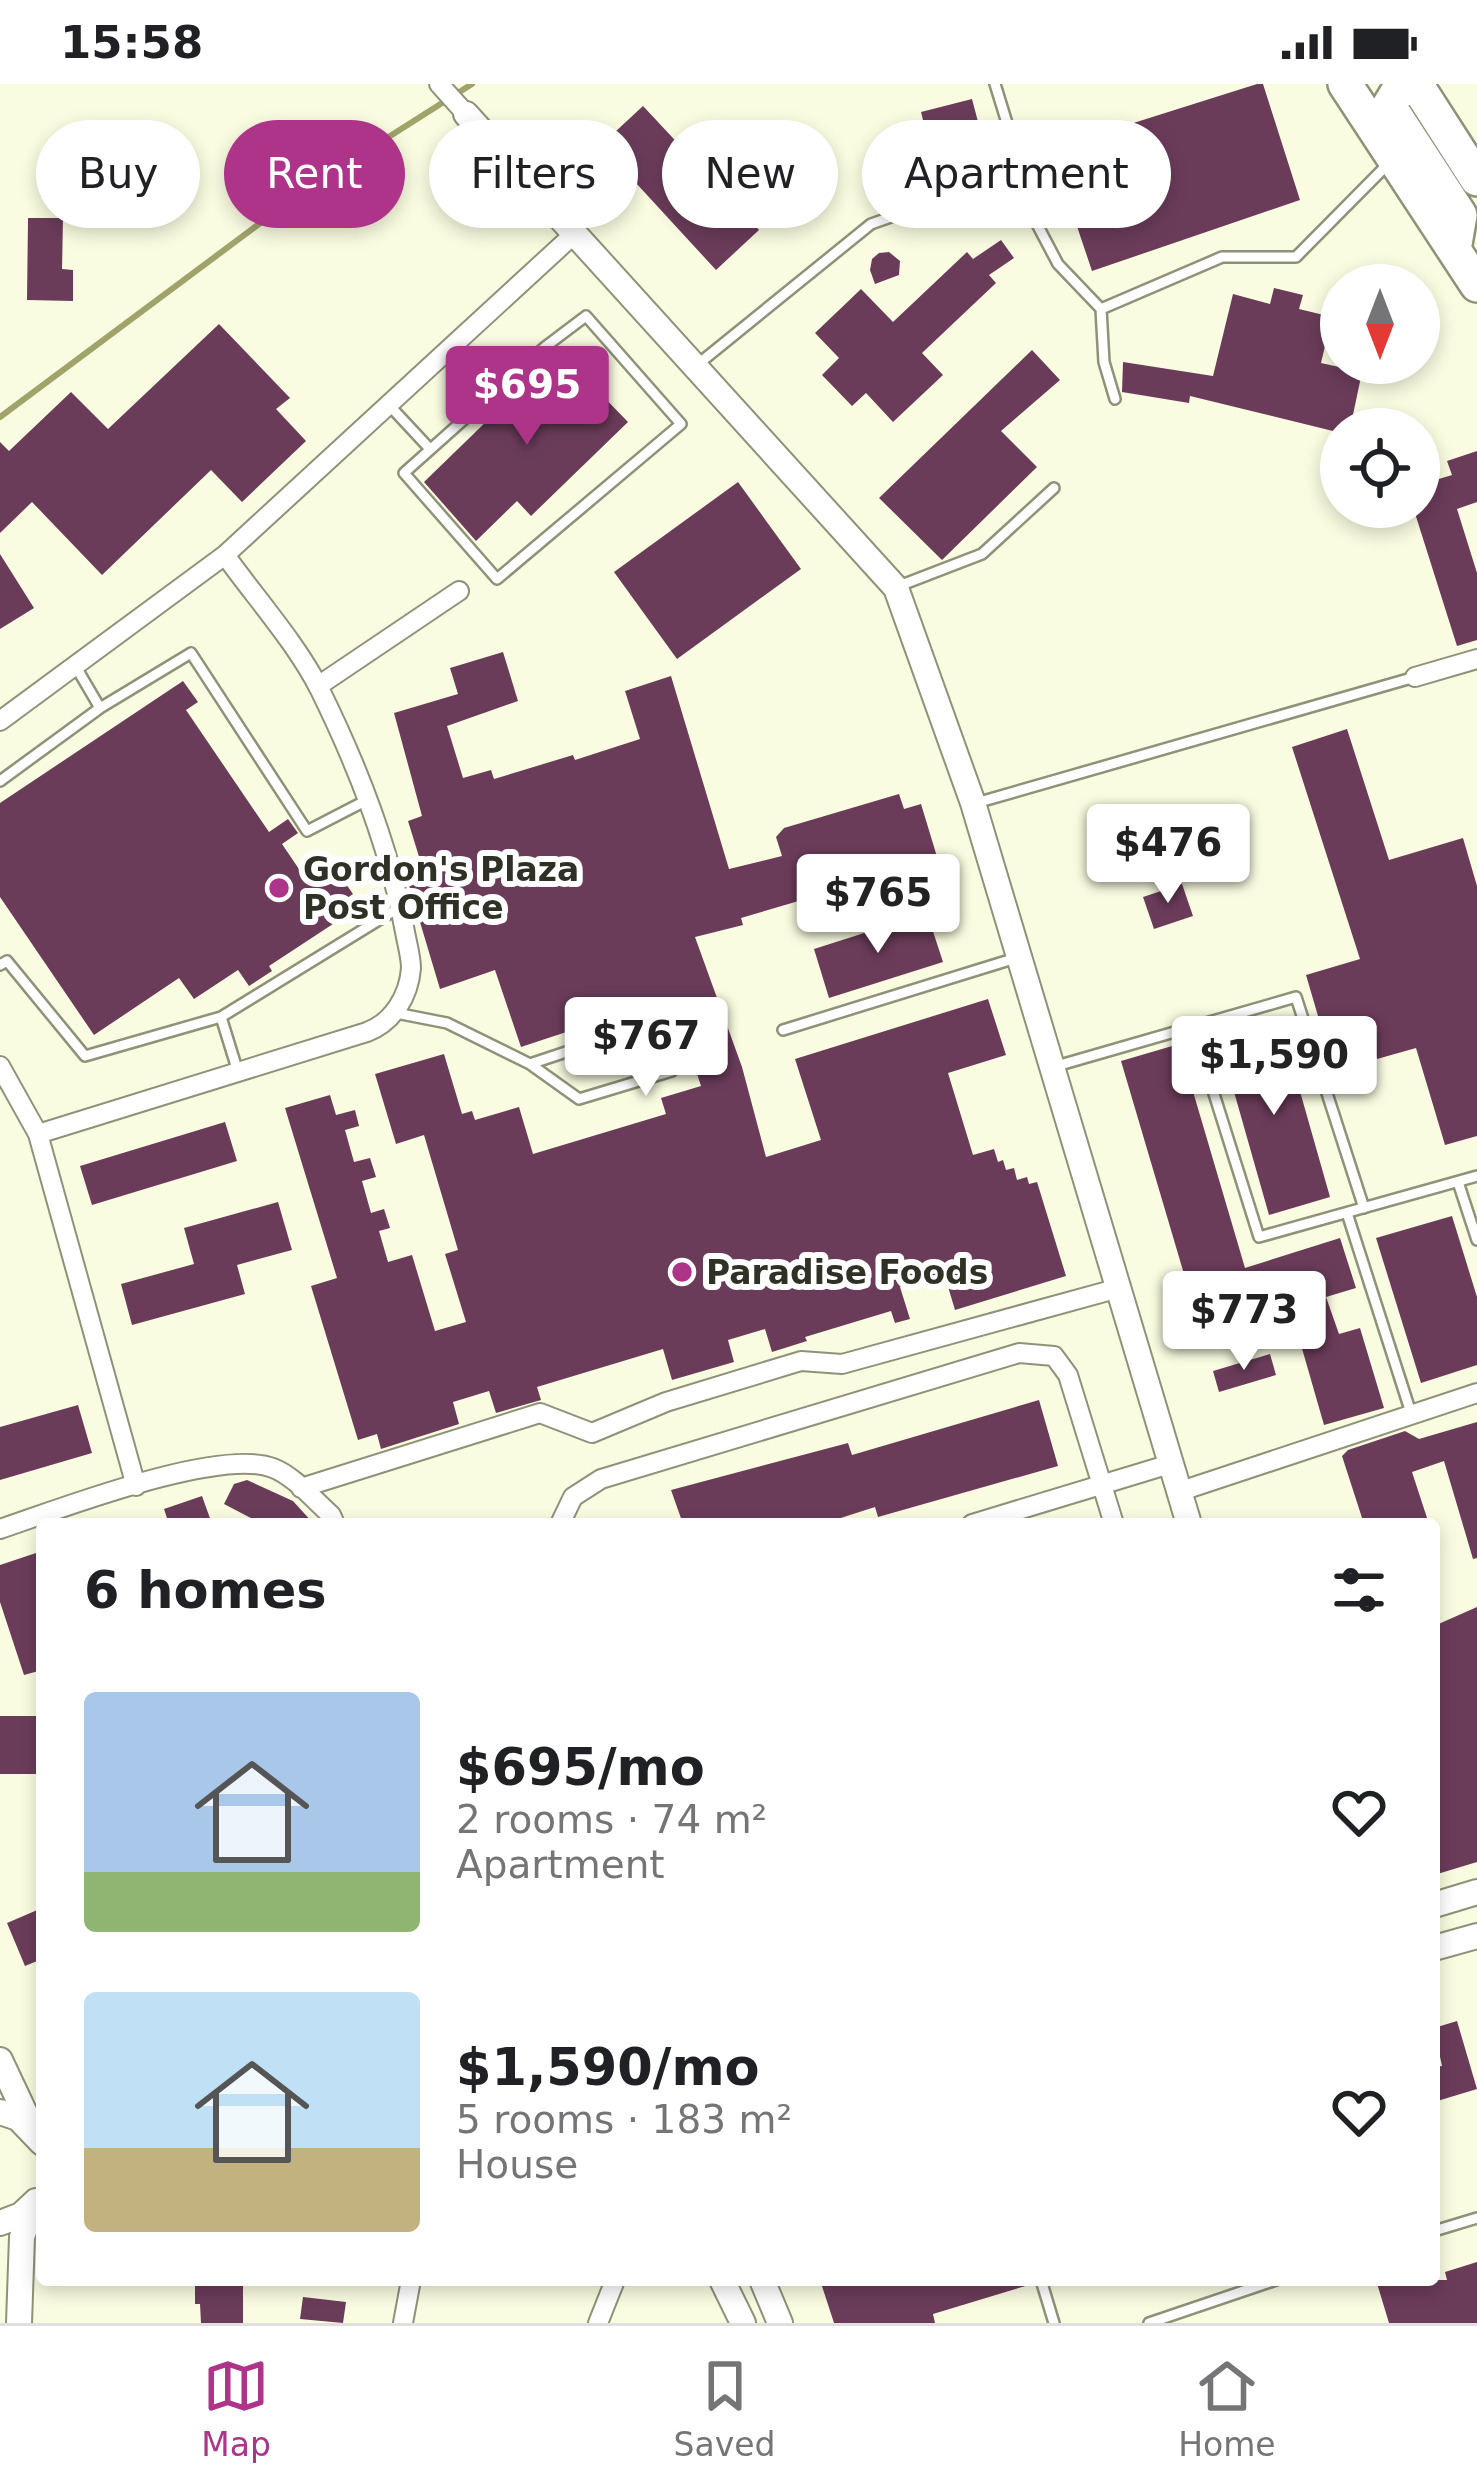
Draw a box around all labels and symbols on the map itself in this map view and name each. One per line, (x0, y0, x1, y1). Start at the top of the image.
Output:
north arrow (1320, 264, 1440, 384)
pin: $695 (456, 346, 598, 448)
pin: $476 (1097, 804, 1239, 906)
place label: Gordon's Plaza Post Office (303, 850, 579, 927)
pin: $765 (807, 854, 949, 956)
marker: Gordon's Plaza Post Office (266, 875, 292, 901)
pin: $767 (575, 997, 717, 1099)
pin: $1,590 (1176, 1016, 1372, 1118)
place label: Paradise Foods (706, 1253, 988, 1292)
marker: Paradise Foods (669, 1259, 695, 1285)
pin: $773 (1173, 1271, 1315, 1373)

